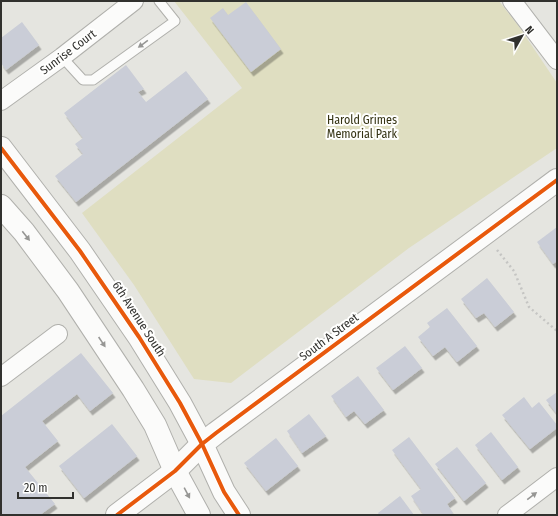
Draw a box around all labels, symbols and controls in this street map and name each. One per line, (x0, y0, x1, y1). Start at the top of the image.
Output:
north arrow (502, 16, 542, 56)
text: N (522, 23, 537, 37)
street label: Sunrise Court (37, 26, 99, 78)
one-way arrow (138, 40, 149, 48)
park label: Harold Grimes Memorial Park (327, 113, 398, 141)
one-way arrow (22, 231, 31, 242)
street label: 6th Avenue South (110, 279, 168, 359)
street label: South A Street (297, 310, 361, 364)
one-way arrow (98, 336, 106, 347)
scale bar (18, 474, 73, 500)
text: 20 m (24, 481, 48, 495)
one-way arrow (184, 487, 191, 499)
one-way arrow (526, 492, 537, 500)

